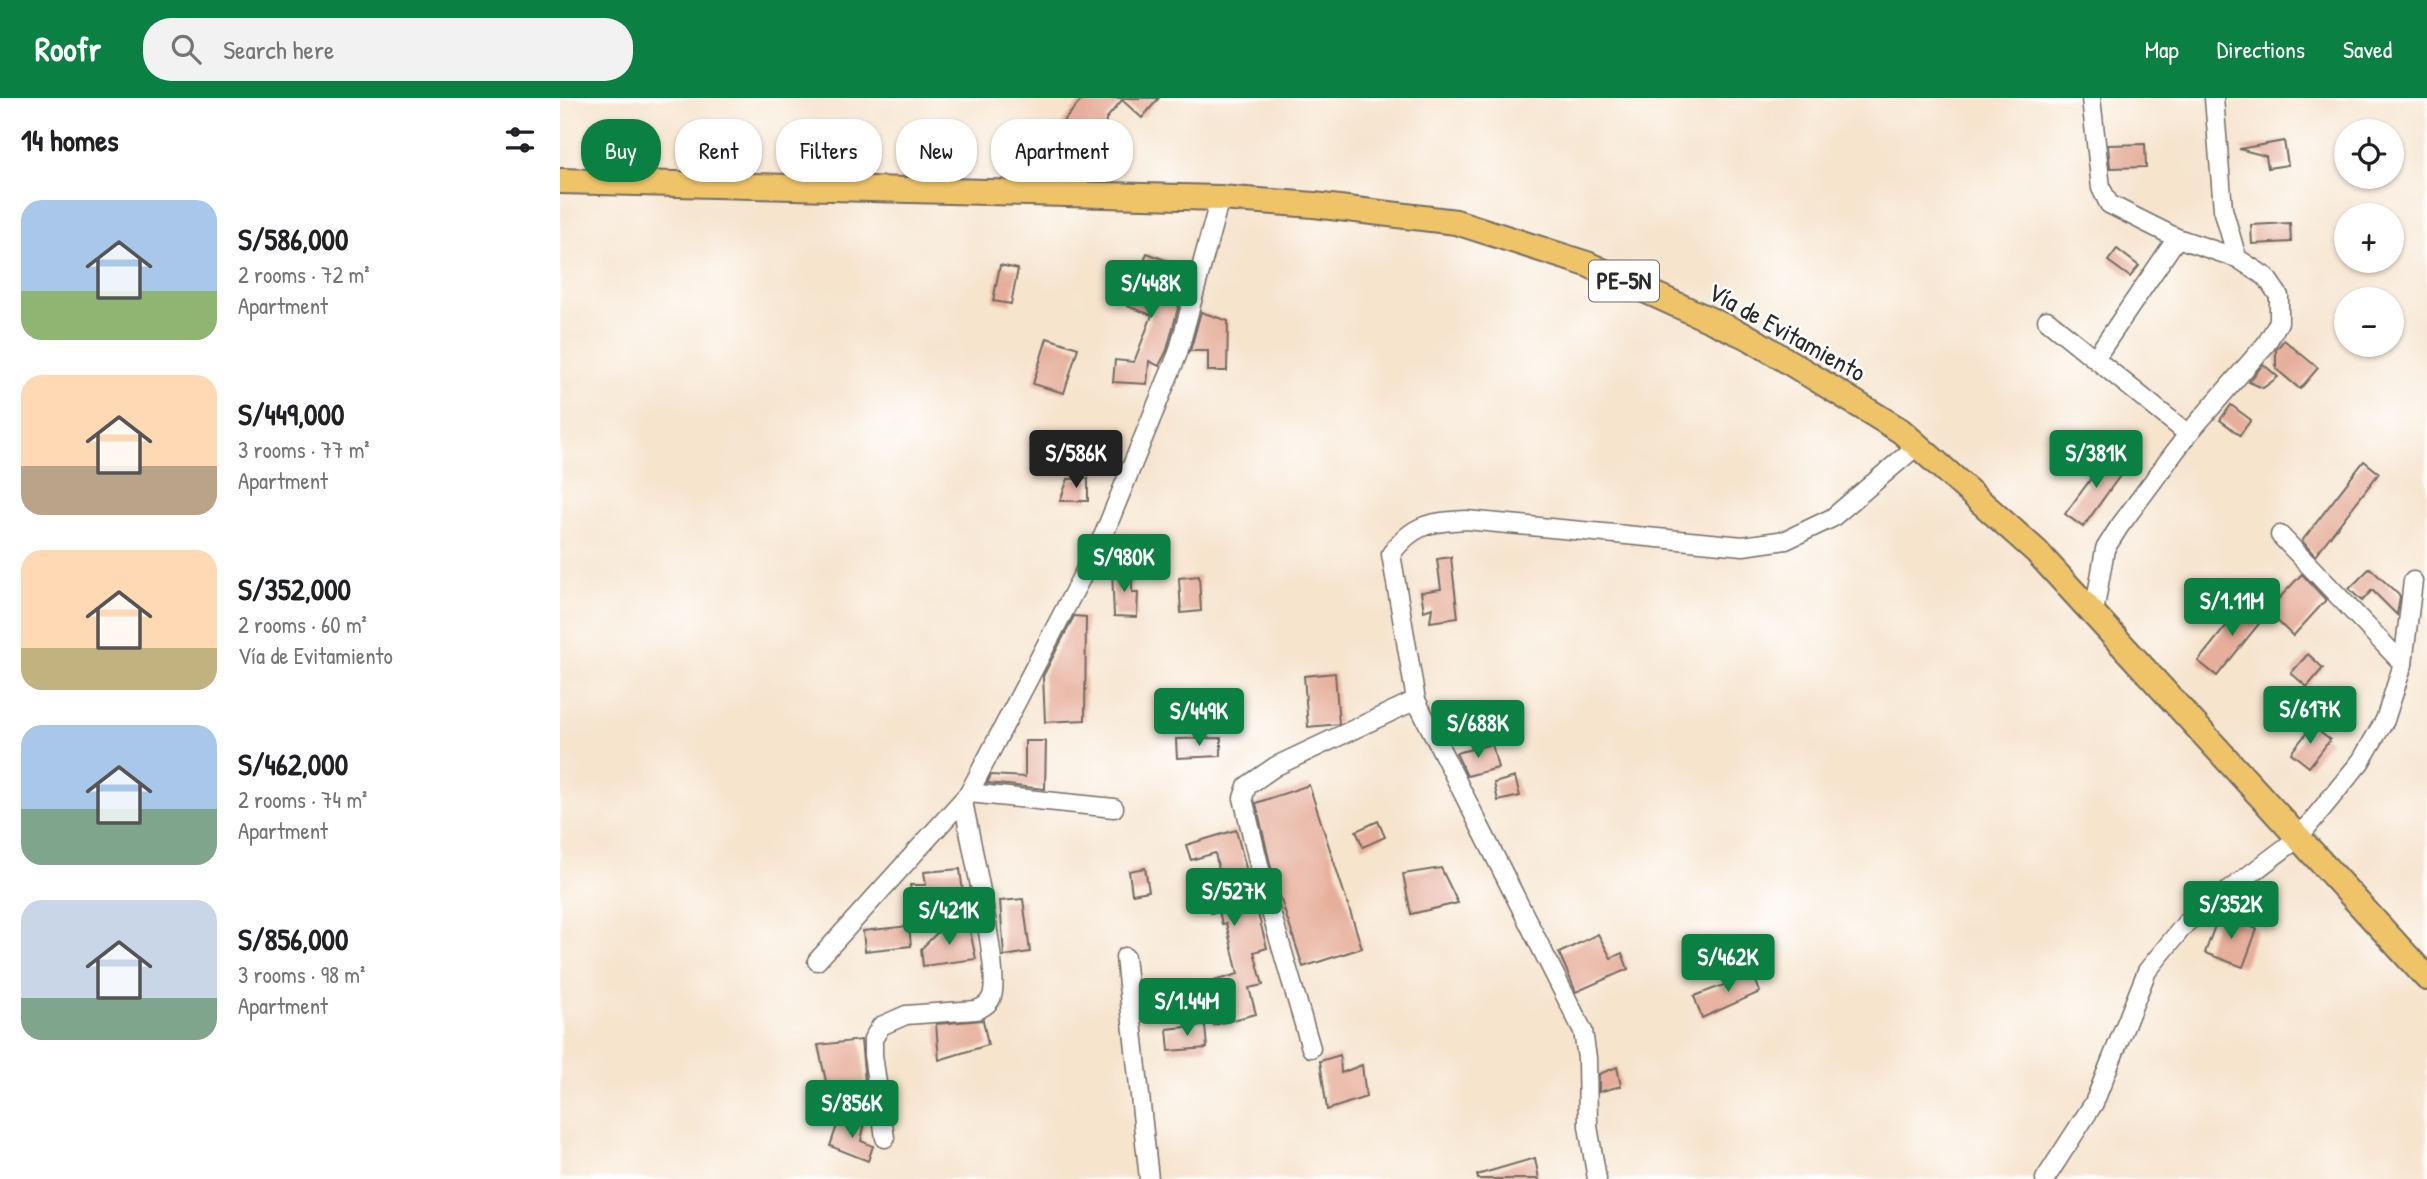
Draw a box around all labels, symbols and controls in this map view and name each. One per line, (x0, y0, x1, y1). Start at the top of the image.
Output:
search box (143, 18, 633, 81)
text: Roofr (35, 27, 101, 71)
icon: search (167, 30, 205, 68)
text: Search here (223, 32, 334, 67)
text: Map (2145, 33, 2179, 65)
text: Directions (2217, 33, 2305, 65)
text: Saved (2343, 33, 2392, 65)
chip: Buy (581, 119, 661, 182)
chip: Rent (675, 119, 762, 182)
chip: Filters (776, 119, 882, 182)
chip: New (896, 119, 977, 182)
chip: Apartment (991, 119, 1133, 182)
map controls (2334, 119, 2404, 357)
button: locate (2334, 119, 2404, 189)
text: 14 homes (21, 120, 119, 160)
icon: filters (501, 121, 539, 159)
button: + (2334, 203, 2404, 273)
text: S/586,000 (238, 219, 349, 259)
icon: home (77, 228, 161, 312)
text: 2 rooms · 72 m² (238, 259, 370, 290)
pin: S/448K (1094, 260, 1208, 320)
road number: PE-5N (1589, 260, 1659, 302)
text: S/448K (1121, 267, 1181, 298)
street label: Vía de Evitamiento (1702, 274, 1872, 389)
button: − (2334, 287, 2404, 357)
text: Apartment (238, 290, 328, 321)
text: S/449,000 (238, 394, 344, 434)
icon: home (77, 403, 161, 487)
pin: S/586K (1019, 430, 1133, 490)
pin: S/381K (2039, 430, 2153, 490)
text: 3 rooms · 77 m² (238, 434, 370, 465)
text: S/586K (1045, 437, 1107, 468)
text: S/381K (2066, 437, 2126, 468)
text: Apartment (238, 465, 328, 496)
pin: S/980K (1067, 534, 1181, 594)
text: S/980K (1093, 541, 1155, 572)
text: S/352,000 (238, 569, 351, 609)
icon: home (77, 578, 161, 662)
pin: S/1.11M (2167, 578, 2297, 638)
text: S/1.11M (2200, 585, 2264, 616)
text: 2 rooms · 60 m² (238, 609, 367, 640)
text: Vía de Evitamiento (238, 640, 393, 671)
pin: S/617K (2253, 686, 2367, 746)
pin: S/449K (1142, 688, 1256, 748)
text: S/617K (2279, 693, 2341, 724)
text: S/449K (1170, 695, 1228, 726)
pin: S/688K (1421, 700, 1535, 760)
text: S/688K (1447, 707, 1509, 738)
text: S/462,000 (238, 744, 348, 784)
icon: home (77, 753, 161, 837)
text: 2 rooms · 74 m² (238, 784, 367, 815)
text: Apartment (238, 815, 328, 846)
pin: S/527K (1177, 868, 1291, 928)
text: S/527K (1202, 875, 1266, 906)
pin: S/352K (2174, 882, 2288, 941)
pin: S/421K (892, 888, 1006, 947)
text: S/352K (2199, 888, 2263, 919)
text: S/421K (919, 894, 979, 925)
text: S/856,000 (238, 919, 349, 959)
icon: home (77, 928, 161, 1012)
pin: S/462K (1671, 934, 1785, 994)
text: S/462K (1698, 941, 1758, 972)
text: 3 rooms · 98 m² (238, 959, 365, 990)
pin: S/1.44M (1122, 978, 1252, 1038)
text: S/1.44M (1155, 985, 1219, 1016)
text: Apartment (238, 990, 328, 1021)
pin: S/856K (795, 1080, 909, 1140)
text: S/856K (821, 1087, 883, 1118)

